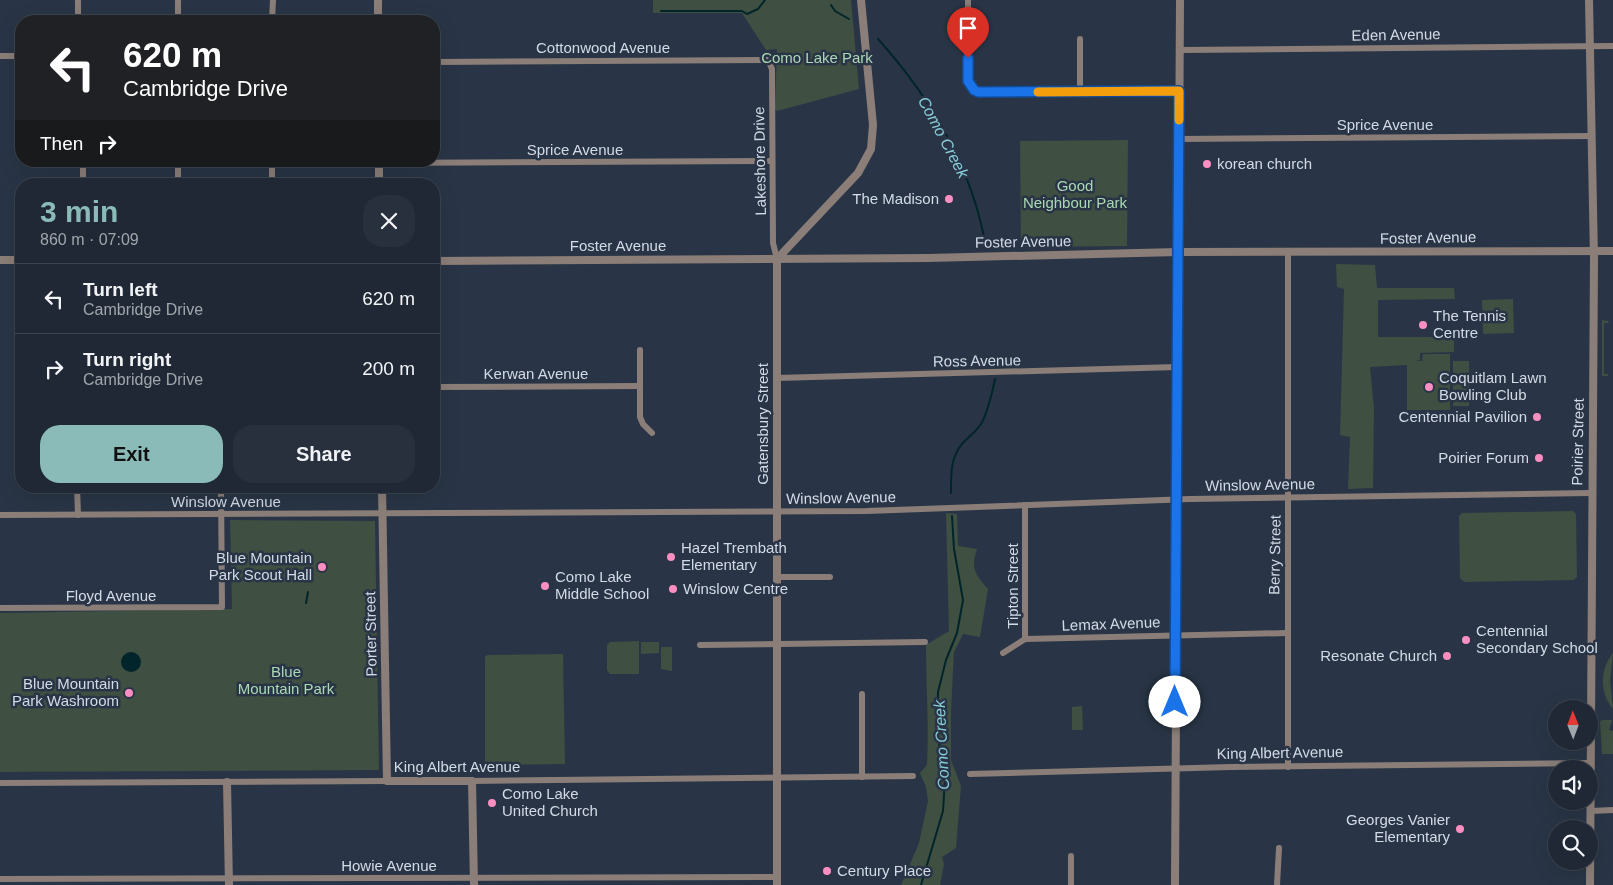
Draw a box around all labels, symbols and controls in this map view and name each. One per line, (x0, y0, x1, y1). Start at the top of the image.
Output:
pin (947, 7, 989, 58)
icon: arrive (954, 14, 982, 42)
street label: Eden Avenue (1351, 25, 1441, 44)
icon: left (40, 35, 105, 100)
text: 620 m (123, 35, 222, 74)
street label: Cottonwood Avenue (536, 39, 670, 56)
park label: Como Lake Park (761, 49, 873, 66)
text: Cambridge Drive (123, 76, 288, 101)
water label: Como Creek (915, 94, 973, 182)
street label: Lakeshore Drive (750, 106, 769, 216)
street label: Sprice Avenue (1337, 116, 1433, 133)
icon: right (93, 130, 121, 158)
text: Then (40, 133, 83, 154)
street label: Sprice Avenue (527, 141, 623, 158)
place label: korean church (1217, 155, 1312, 172)
marker: korean church (1201, 158, 1213, 170)
park label: Good Neighbour Park (1023, 177, 1128, 211)
place label: The Madison (852, 190, 939, 207)
marker: The Madison (943, 193, 955, 205)
text: 3 min (40, 195, 118, 228)
button: close (363, 195, 415, 247)
street label: Foster Avenue (1380, 228, 1476, 247)
text: 860 m · 07:09 (40, 231, 139, 248)
street label: Foster Avenue (975, 232, 1071, 251)
street label: Foster Avenue (570, 237, 666, 254)
text: Turn left (83, 279, 158, 300)
icon: left (40, 285, 68, 313)
text: 620 m (362, 288, 415, 309)
text: Cambridge Drive (83, 301, 203, 318)
place label: The Tennis Centre (1433, 307, 1506, 341)
marker: The Tennis Centre (1417, 319, 1429, 331)
text: Turn right (83, 349, 171, 370)
street label: Ross Avenue (933, 351, 1021, 370)
icon: right (40, 355, 68, 383)
text: 200 m (362, 358, 415, 379)
street label: Gatensbury Street (754, 362, 771, 485)
street label: Kerwan Avenue (484, 365, 588, 382)
place label: Coquitlam Lawn Bowling Club (1439, 369, 1547, 403)
text: Cambridge Drive (83, 371, 203, 388)
marker: Coquitlam Lawn Bowling Club (1423, 381, 1435, 393)
street label: Poirier Street (1568, 397, 1587, 486)
place label: Centennial Pavilion (1399, 408, 1527, 425)
marker: Centennial Pavilion (1531, 411, 1543, 423)
button: Exit (40, 425, 223, 483)
button: Share (233, 425, 415, 483)
place label: Poirier Forum (1438, 449, 1529, 466)
marker: Poirier Forum (1533, 452, 1545, 464)
street label: Winslow Avenue (1205, 475, 1315, 494)
street label: Winslow Avenue (786, 488, 896, 507)
street label: Winslow Avenue (171, 493, 281, 510)
street label: Berry Street (1265, 514, 1284, 595)
place label: Hazel Trembath Elementary (681, 539, 787, 573)
street label: Tipton Street (1004, 543, 1021, 629)
place label: Blue Mountain Park Scout Hall (209, 549, 312, 583)
marker: Hazel Trembath Elementary (665, 551, 677, 563)
marker: Blue Mountain Park Scout Hall (316, 561, 328, 573)
place label: Como Lake Middle School (555, 568, 649, 602)
marker: Como Lake Middle School (539, 580, 551, 592)
place label: Winslow Centre (683, 580, 788, 597)
marker: Winslow Centre (667, 583, 679, 595)
street label: Floyd Avenue (66, 587, 156, 604)
street label: Porter Street (361, 591, 380, 677)
street label: Lemax Avenue (1061, 613, 1161, 634)
place label: Centennial Secondary School (1476, 622, 1598, 656)
marker: Centennial Secondary School (1460, 634, 1472, 646)
place label: Resonate Church (1320, 647, 1437, 664)
marker: Resonate Church (1441, 650, 1453, 662)
park label: Blue Mountain Park (238, 663, 335, 697)
place label: Blue Mountain Park Washroom (12, 675, 119, 709)
position arrow (1148, 675, 1200, 727)
marker: Blue Mountain Park Washroom (123, 687, 135, 699)
water label: Como Creek (931, 699, 952, 790)
north arrow (1548, 700, 1598, 750)
map controls (1548, 700, 1598, 870)
street label: King Albert Avenue (1217, 743, 1343, 762)
street label: King Albert Avenue (394, 758, 520, 775)
button: sound (1548, 760, 1598, 810)
place label: Como Lake United Church (502, 785, 598, 819)
marker: Como Lake United Church (486, 797, 498, 809)
place label: Georges Vanier Elementary (1346, 811, 1450, 845)
button: search (1548, 820, 1598, 870)
marker: Georges Vanier Elementary (1454, 823, 1466, 835)
street label: Howie Avenue (341, 857, 437, 874)
place label: Century Place (837, 862, 931, 879)
marker: Century Place (821, 865, 833, 877)

